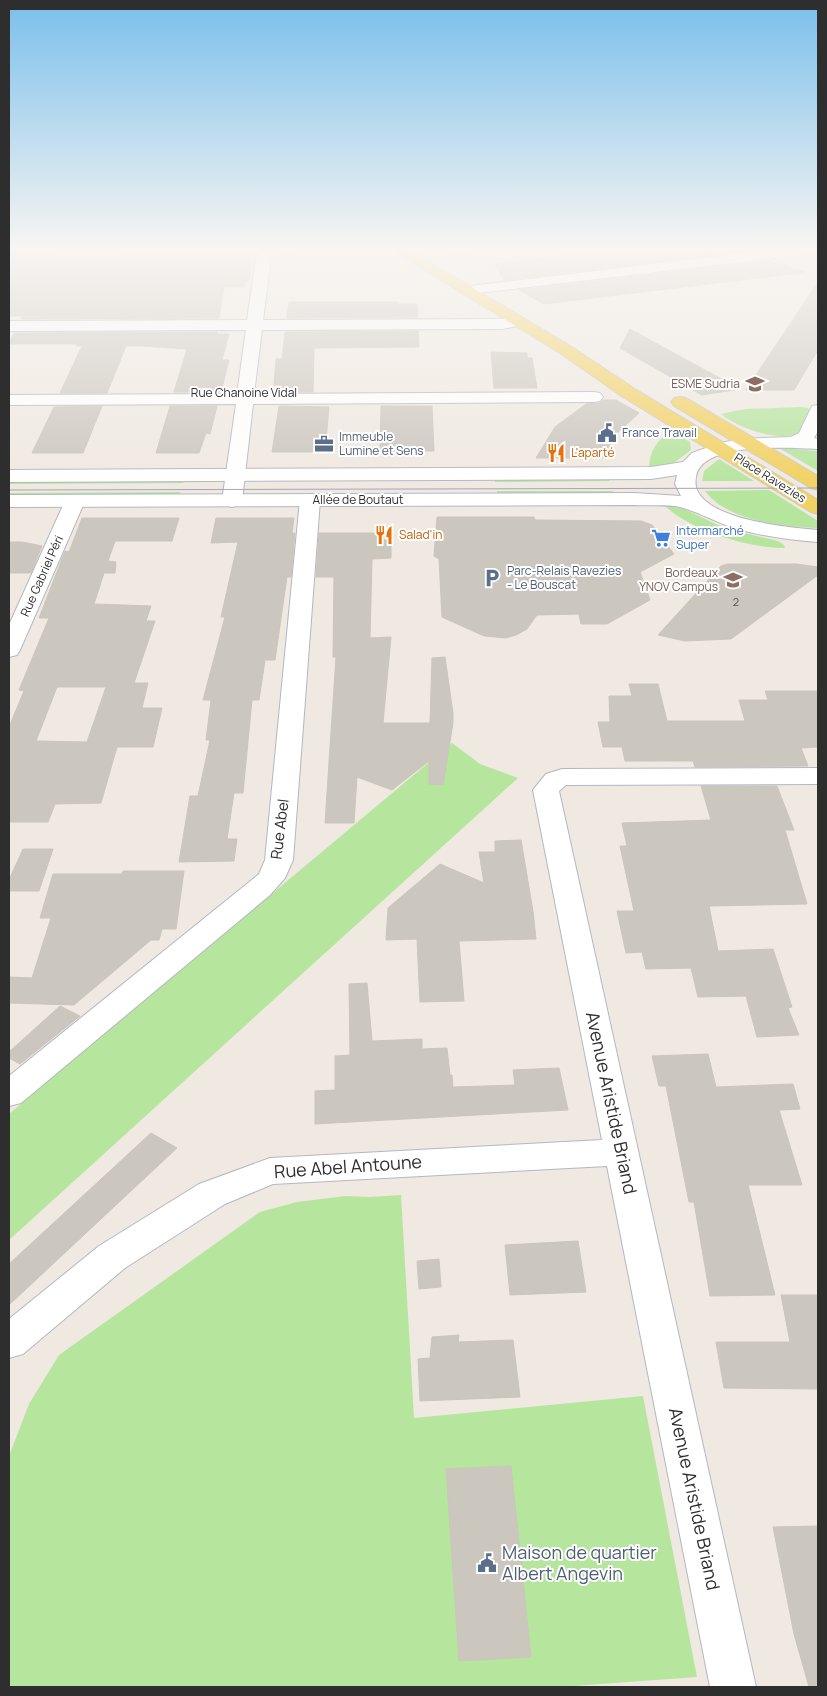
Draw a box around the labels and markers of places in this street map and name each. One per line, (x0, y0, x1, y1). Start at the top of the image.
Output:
school or university icon: ESME Sudria (744, 373, 766, 395)
place label: ESME Sudria (671, 375, 740, 392)
public building icon: France Travail (596, 422, 618, 444)
place label: France Travail (622, 424, 697, 441)
place label: Immeuble Lumine et Sens (339, 428, 424, 459)
office icon: Immeuble Lumine et Sens (313, 433, 335, 455)
restaurant icon: L'aparté (545, 442, 567, 464)
place label: L'aparté (571, 444, 614, 461)
place label: Intermarché Super (676, 522, 744, 553)
restaurant icon: Salad'in (373, 524, 395, 546)
place label: Salad'in (399, 526, 443, 543)
supermarket icon: Intermarché Super (650, 527, 672, 549)
place label: Parc-Relais Ravezies - Le Bouscat (507, 562, 621, 593)
place label: Bordeaux YNOV Campus (639, 564, 719, 595)
parking icon: Parc-Relais Ravezies - Le Bouscat (481, 567, 503, 589)
school or university icon: Bordeaux YNOV Campus (722, 569, 744, 591)
place label: Maison de quartier Albert Angevin (502, 1540, 657, 1585)
public building icon: Maison de quartier Albert Angevin (476, 1552, 498, 1574)

